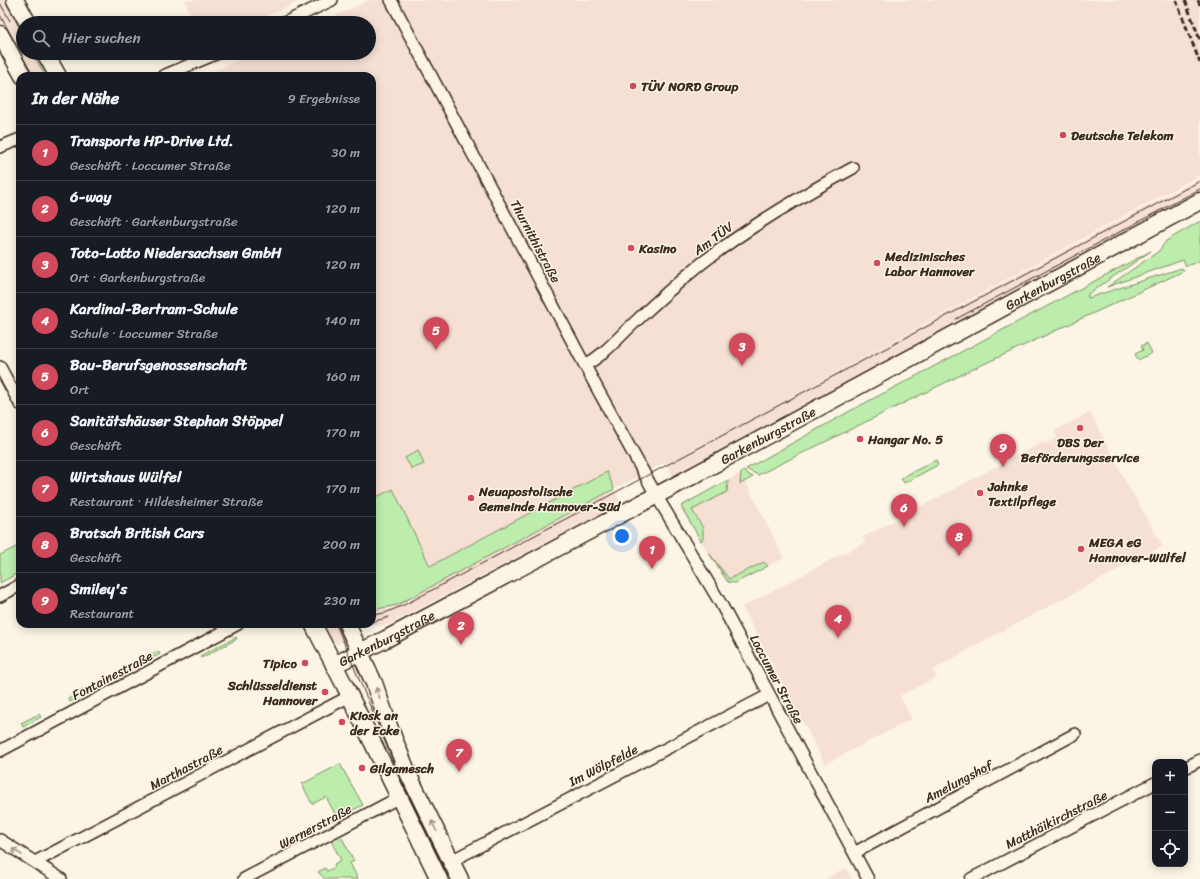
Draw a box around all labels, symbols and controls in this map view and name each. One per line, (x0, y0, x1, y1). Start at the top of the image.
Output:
search box (16, 16, 376, 60)
text: Hier suchen (62, 25, 141, 51)
icon: search (30, 27, 52, 49)
place label: TÜV NORD Group (641, 75, 739, 98)
marker: TÜV NORD Group (628, 81, 638, 91)
text: In der Nähe (32, 83, 119, 113)
text: 9 Ergebnisse (288, 87, 360, 110)
place label: Deutsche Telekom (1071, 124, 1173, 147)
text: Transporte HP-Drive Ltd. (70, 128, 233, 154)
marker: Deutsche Telekom (1058, 130, 1068, 140)
text: 1 (42, 141, 48, 164)
text: 30 m (331, 141, 360, 164)
text: Geschäft · Loccumer Straße (70, 154, 231, 177)
text: 6-way (70, 184, 111, 210)
street label: Thurnithistraße (504, 195, 567, 287)
text: 2 (41, 197, 49, 220)
text: 120 m (325, 197, 360, 220)
text: Geschäft · Garkenburgstraße (70, 210, 238, 233)
street label: Am TÜV (687, 215, 739, 262)
place label: Kasino (638, 237, 677, 260)
text: Toto-Lotto Niedersachsen GmbH (70, 240, 282, 266)
marker: Kasino (626, 243, 636, 253)
place label: Medizinisches Labor Hannover (884, 245, 976, 283)
street label: Garkenburgstraße (1001, 246, 1105, 317)
text: 3 (41, 253, 49, 276)
text: 120 m (325, 253, 360, 276)
marker: Medizinisches Labor Hannover (872, 258, 882, 268)
text: Ort · Garkenburgstraße (70, 266, 205, 289)
text: Kardinal-Bertram-Schule (70, 296, 238, 322)
text: 4 (41, 309, 49, 332)
text: 140 m (325, 309, 360, 332)
pin: 5 (423, 317, 449, 350)
text: Schule · Loccumer Straße (70, 322, 218, 345)
pin: 3 (729, 333, 755, 366)
text: Bau-Berufsgenossenschaft (70, 352, 247, 378)
text: 5 (41, 365, 49, 388)
text: 160 m (325, 365, 360, 388)
text: Ort (70, 378, 89, 401)
street label: Garkenburgstraße (716, 400, 820, 471)
text: Sanitätshäuser Stephan Stöppel (70, 408, 283, 434)
text: 6 (41, 421, 49, 444)
text: 170 m (325, 421, 360, 444)
marker: DBS Der Beförderungsservice (1075, 423, 1085, 433)
place label: Hangar No. 5 (867, 428, 943, 451)
place label: DBS Der Beförderungsservice (1021, 431, 1140, 469)
text: Geschäft (70, 434, 122, 457)
marker: Hangar No. 5 (855, 434, 865, 444)
pin: 9 (990, 434, 1016, 467)
text: Wirtshaus Wülfel (70, 464, 181, 490)
place label: Jahnke Textilpflege (987, 475, 1056, 513)
text: 7 (41, 477, 49, 500)
text: 170 m (325, 477, 360, 500)
place label: Neuapostolische Gemeinde Hannover-Süd (478, 480, 621, 518)
marker: Jahnke Textilpflege (975, 488, 985, 498)
text: Restaurant · Hildesheimer Straße (70, 490, 263, 513)
marker: Neuapostolische Gemeinde Hannover-Süd (466, 493, 476, 503)
pin: 6 (891, 494, 917, 527)
text: Bratsch British Cars (70, 520, 204, 546)
pin: 8 (946, 523, 972, 556)
your location (612, 526, 632, 546)
place label: MEGA eG Hannover-Wülfel (1088, 531, 1187, 569)
text: 8 (41, 533, 49, 556)
text: 200 m (323, 533, 360, 556)
pin: 1 (639, 536, 665, 569)
marker: MEGA eG Hannover-Wülfel (1076, 544, 1086, 554)
text: Geschäft (70, 546, 122, 569)
text: Smiley's (70, 576, 127, 602)
text: 9 (41, 589, 49, 612)
text: 230 m (324, 589, 360, 612)
text: Restaurant (70, 602, 134, 625)
street label: Garkenburgstraße (334, 604, 439, 673)
pin: 4 (825, 605, 851, 638)
pin: 2 (448, 612, 474, 645)
street label: Loccumer Straße (743, 630, 810, 729)
street label: Fontainestraße (68, 644, 157, 706)
place label: Tipico (263, 652, 298, 675)
marker: Tipico (300, 658, 310, 668)
place label: Schlüsseldienst Hannover (227, 674, 319, 712)
marker: Schlüsseldienst Hannover (320, 687, 330, 697)
one-way arrow (373, 687, 381, 699)
place label: Kiosk an der Ecke (349, 704, 400, 742)
marker: Kiosk an der Ecke (337, 717, 347, 727)
street label: Marthastraße (145, 738, 228, 797)
street label: Im Wölpfelde (564, 738, 642, 793)
pin: 7 (446, 739, 472, 772)
street label: Amelungshof (919, 753, 998, 810)
place label: Gilgamesch (369, 757, 434, 780)
map controls (1152, 759, 1188, 867)
button: + (1152, 759, 1188, 795)
marker: Gilgamesch (357, 763, 367, 773)
street label: Matthäikirchstraße (1001, 784, 1112, 855)
button: − (1152, 795, 1188, 831)
street label: Wernerstraße (274, 797, 356, 855)
one-way arrow (430, 820, 437, 832)
button: locate (1152, 831, 1188, 867)
one-way arrow (11, 847, 23, 855)

